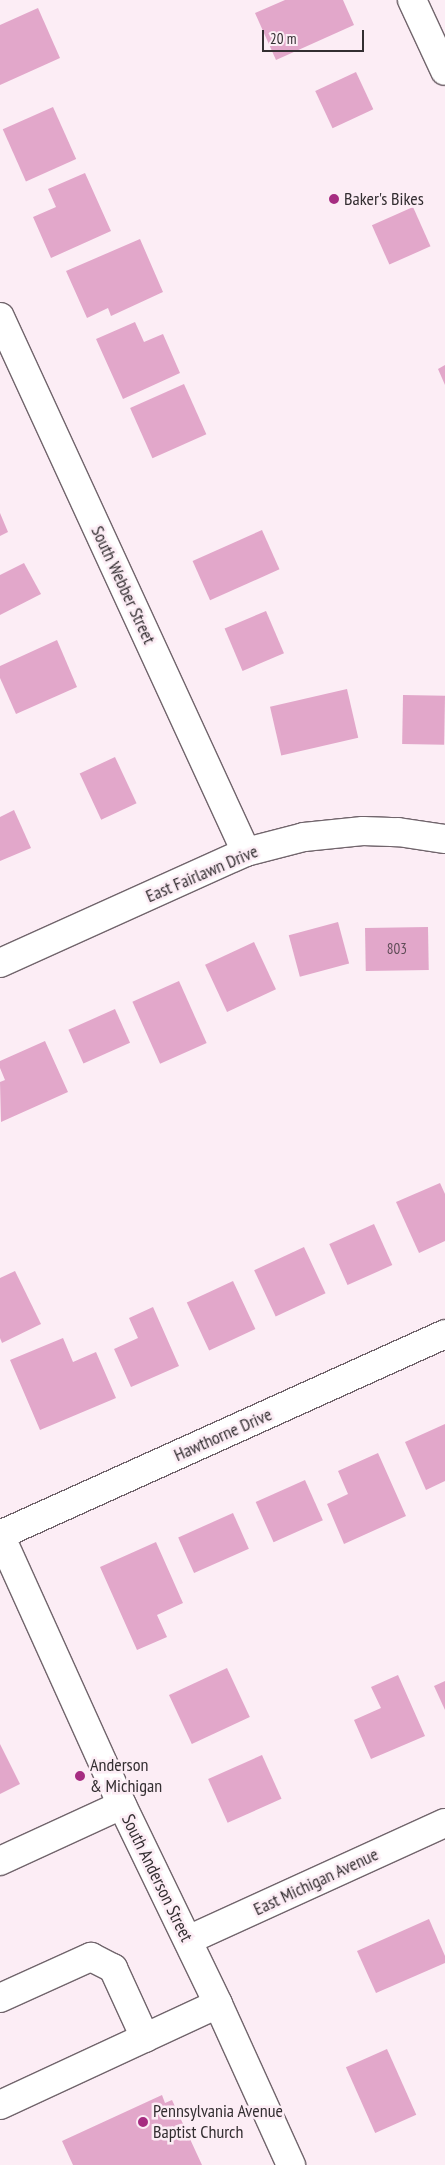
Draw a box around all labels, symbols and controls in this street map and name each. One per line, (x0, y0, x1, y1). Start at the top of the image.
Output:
scale bar (265, 20, 368, 52)
text: 20 m (270, 29, 296, 48)
place label: Baker's Bikes (344, 188, 424, 210)
marker: Baker's Bikes (328, 193, 340, 205)
street label: South Webber Street (86, 522, 160, 648)
street label: East Fairlawn Drive (143, 841, 261, 907)
house number: 803 (387, 940, 407, 958)
street label: Hawthorne Drive (171, 1404, 275, 1466)
place label: Anderson & Michigan (90, 1755, 162, 1798)
marker: Anderson & Michigan (74, 1770, 86, 1782)
street label: South Anderson Street (117, 1811, 197, 1945)
street label: East Michigan Avenue (250, 1844, 382, 1920)
place label: Pennsylvania Avenue Baptist Church (153, 2101, 283, 2144)
marker: Pennsylvania Avenue Baptist Church (137, 2116, 149, 2128)

